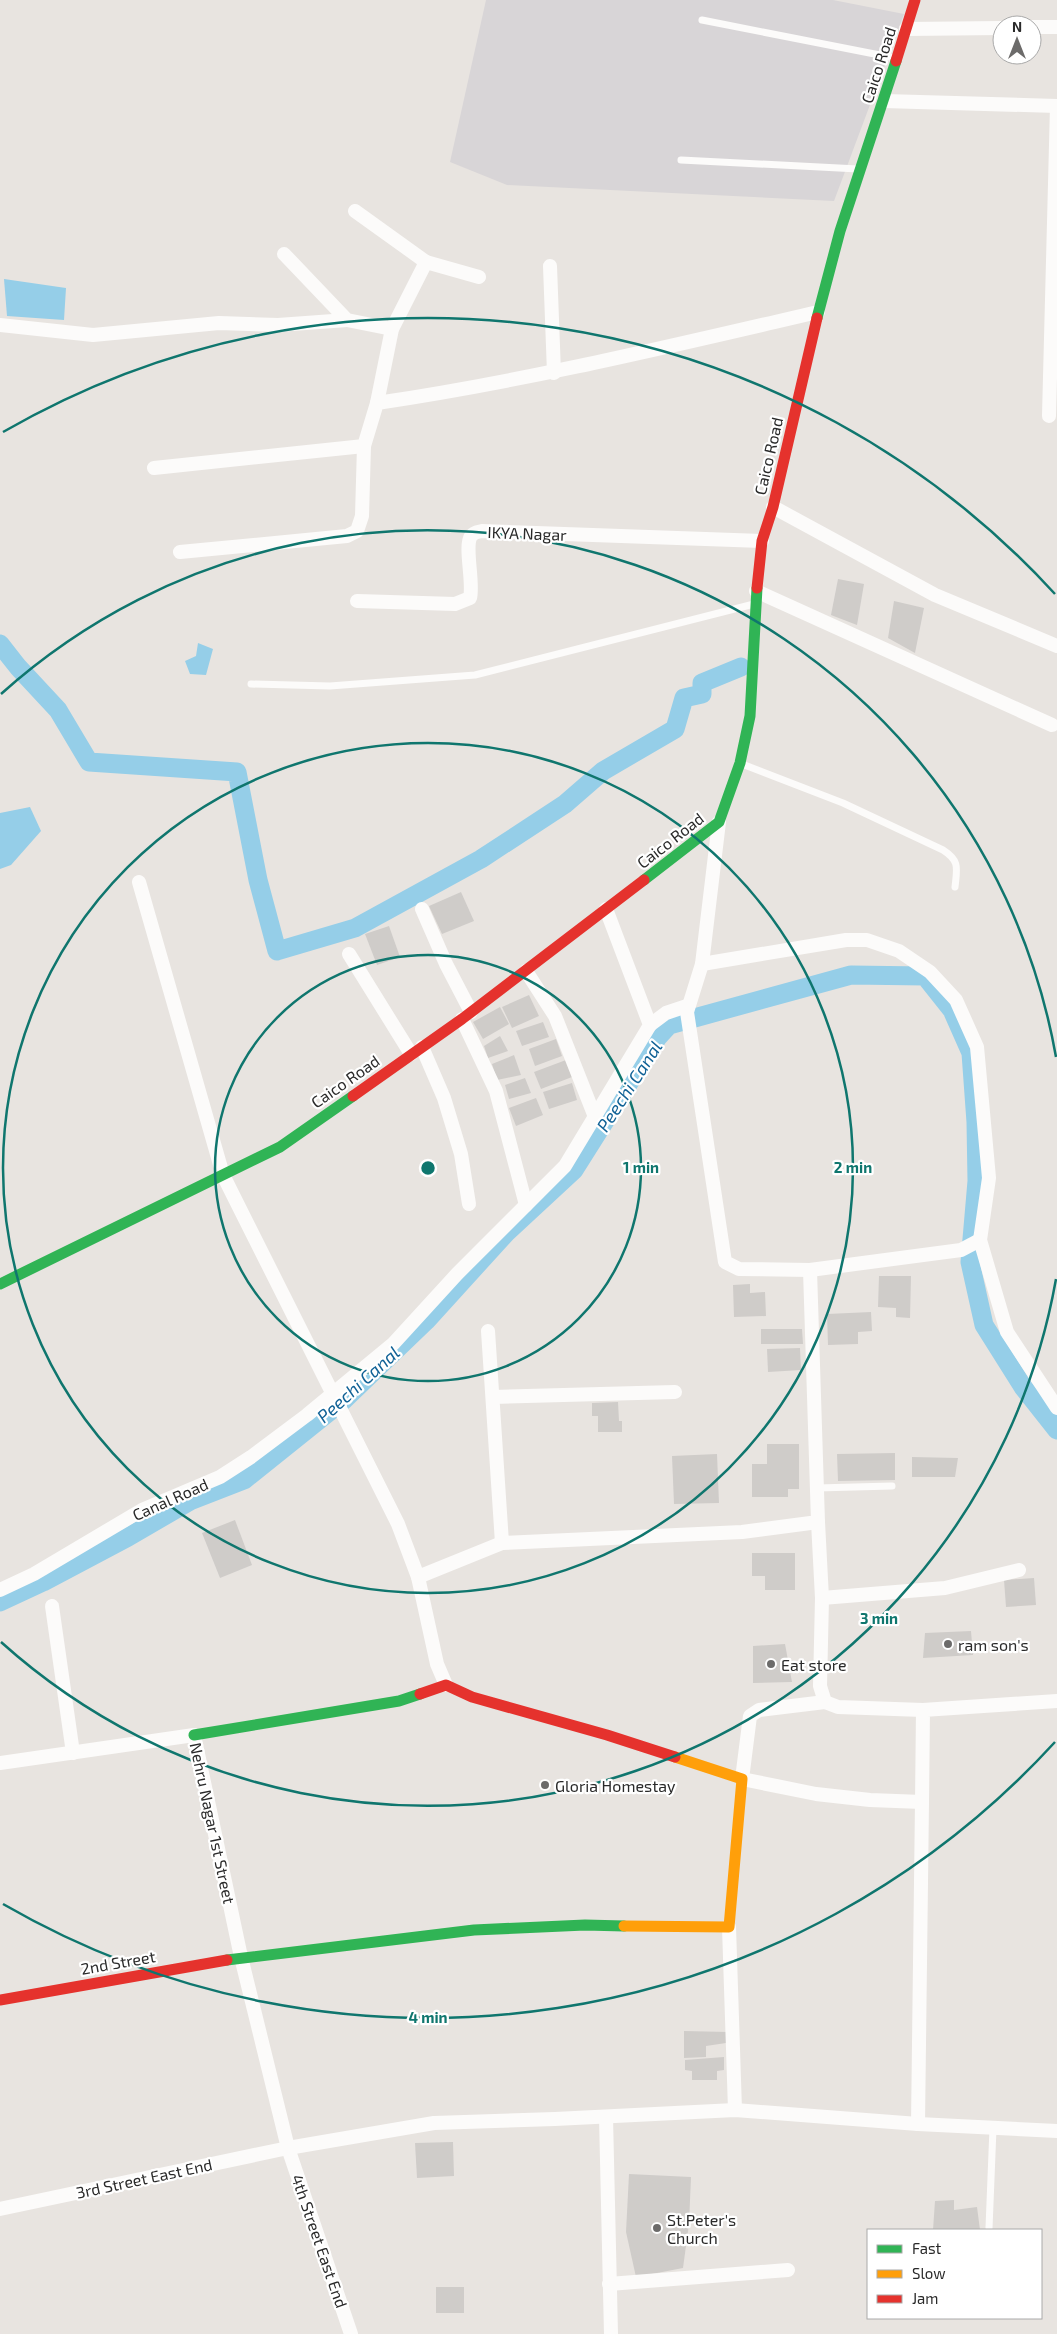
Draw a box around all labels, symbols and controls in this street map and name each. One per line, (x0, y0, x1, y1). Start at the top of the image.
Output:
north arrow (992, 15, 1042, 65)
text: N (1012, 18, 1022, 35)
street label: Caico Road (857, 24, 899, 106)
street label: Caico Road (750, 415, 786, 497)
street label: IKYA Nagar (487, 522, 567, 544)
street label: Caico Road (633, 808, 707, 872)
water label: Peechi Canal (591, 1036, 667, 1136)
street label: Caico Road (307, 1051, 383, 1111)
text: 1 min (623, 1158, 659, 1176)
text: 2 min (834, 1158, 872, 1176)
centre of rings (419, 1159, 437, 1177)
water label: Peechi Canal (312, 1341, 404, 1427)
street label: Canal Road (129, 1474, 211, 1524)
text: 3 min (860, 1609, 898, 1627)
place label: ram son's (958, 1635, 1029, 1654)
marker: ram son's (942, 1638, 954, 1650)
place label: Eat store (781, 1655, 847, 1674)
marker: Eat store (765, 1658, 777, 1670)
street label: Nehru Nagar 1st Street (187, 1741, 239, 1905)
place label: Gloria Homestay (555, 1776, 676, 1795)
marker: Gloria Homestay (539, 1779, 551, 1791)
street label: 2nd Street (79, 1946, 157, 1978)
text: 4 min (408, 2008, 448, 2026)
street label: 3rd Street East End (74, 2154, 214, 2202)
street label: 4th Street East End (288, 2172, 352, 2310)
place label: St.Peter's Church (667, 2210, 736, 2247)
marker: St.Peter's Church (651, 2222, 663, 2234)
legend (867, 2229, 1042, 2319)
text: Fast (912, 2239, 942, 2257)
text: Slow (912, 2264, 946, 2282)
text: Jam (912, 2289, 938, 2307)

